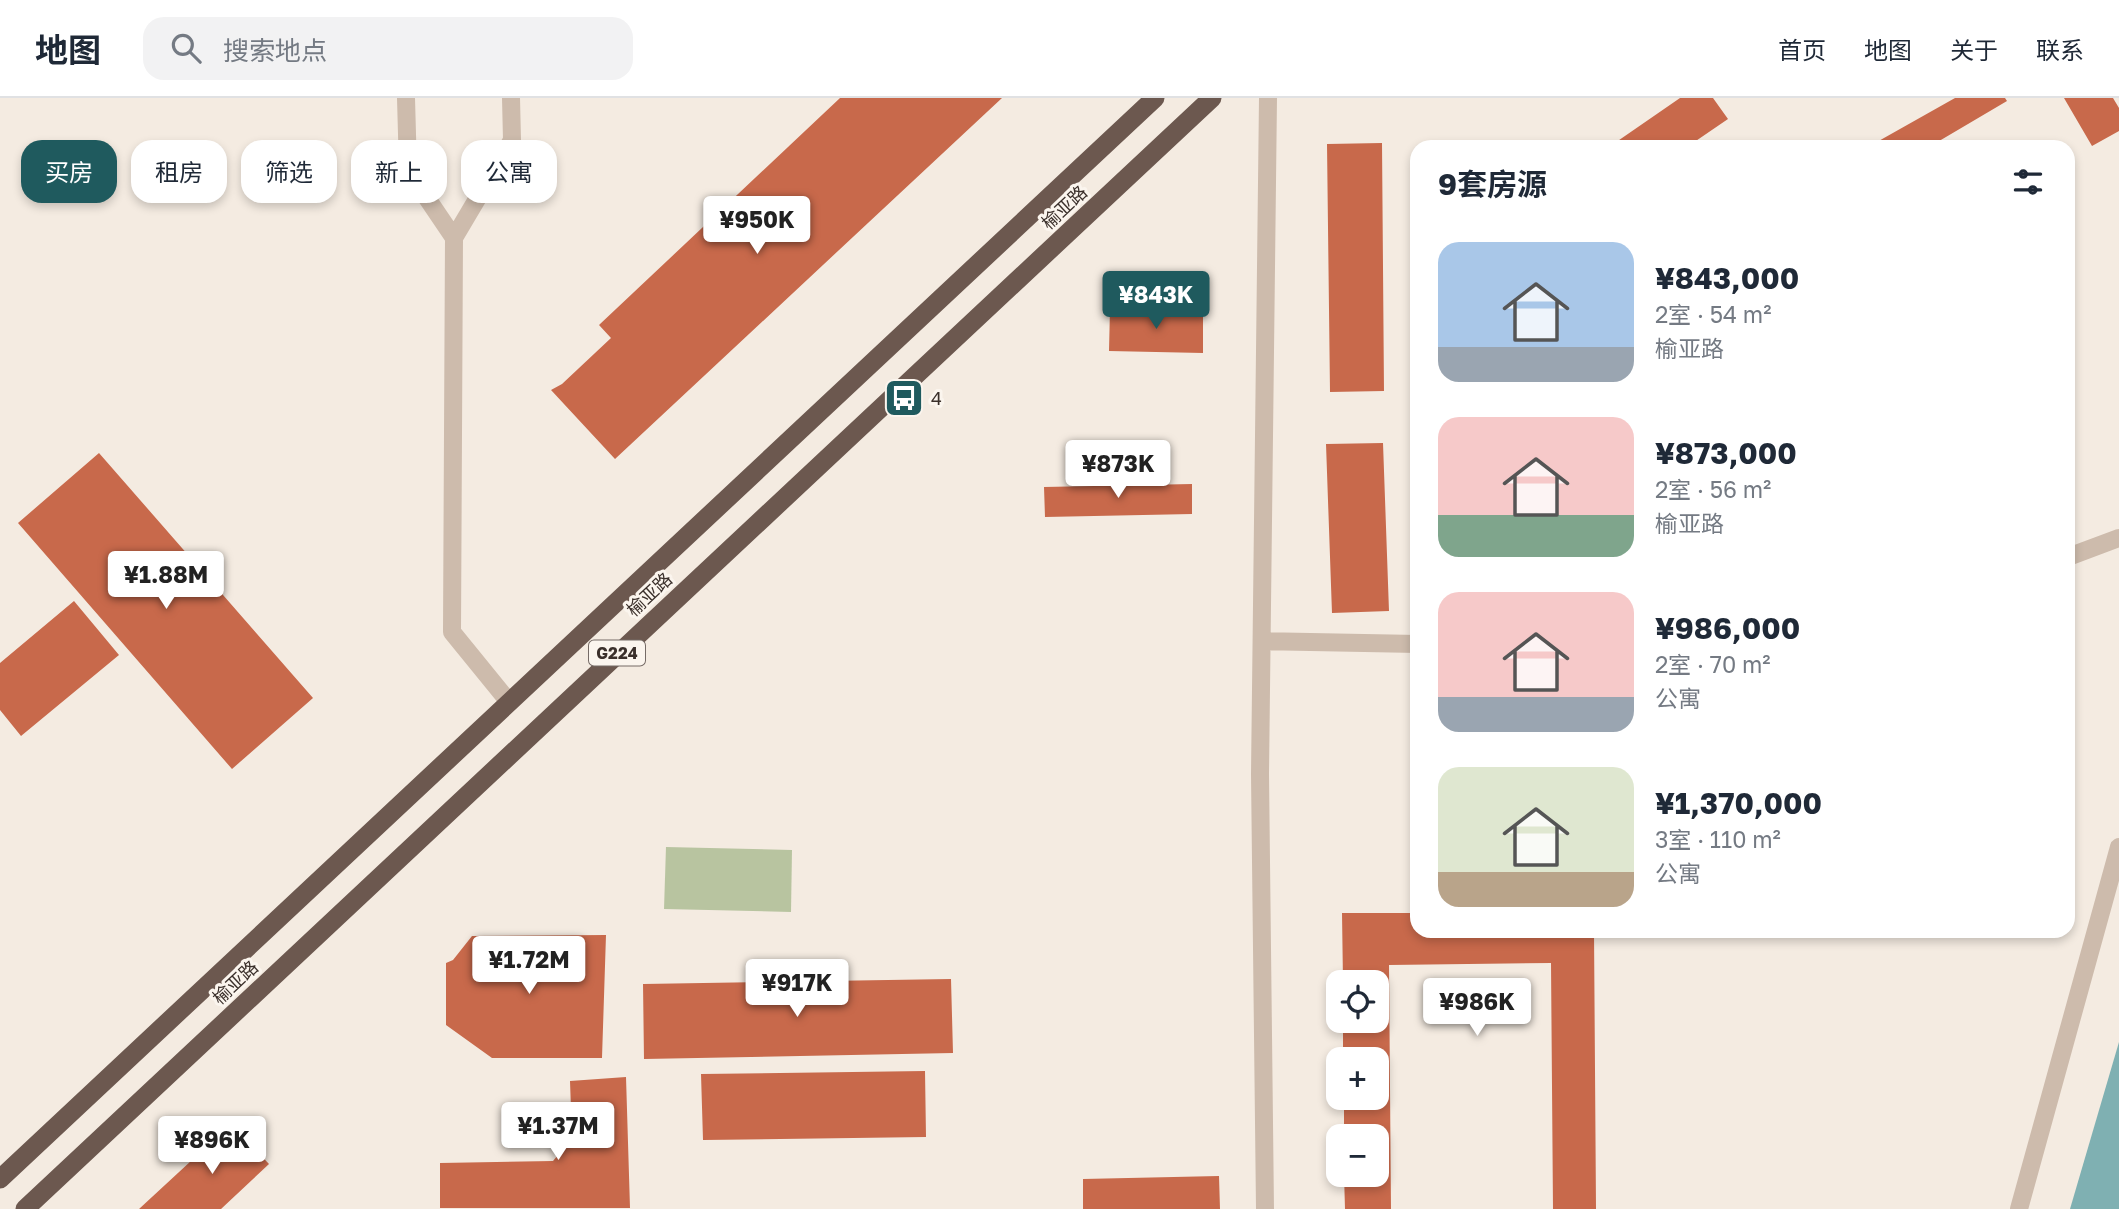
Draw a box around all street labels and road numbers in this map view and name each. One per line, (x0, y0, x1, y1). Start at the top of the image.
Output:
street label: 榆亚路 (1037, 181, 1091, 233)
street label: 榆亚路 (622, 568, 676, 620)
road number: G224 (589, 640, 645, 666)
street label: 榆亚路 (208, 956, 262, 1008)

